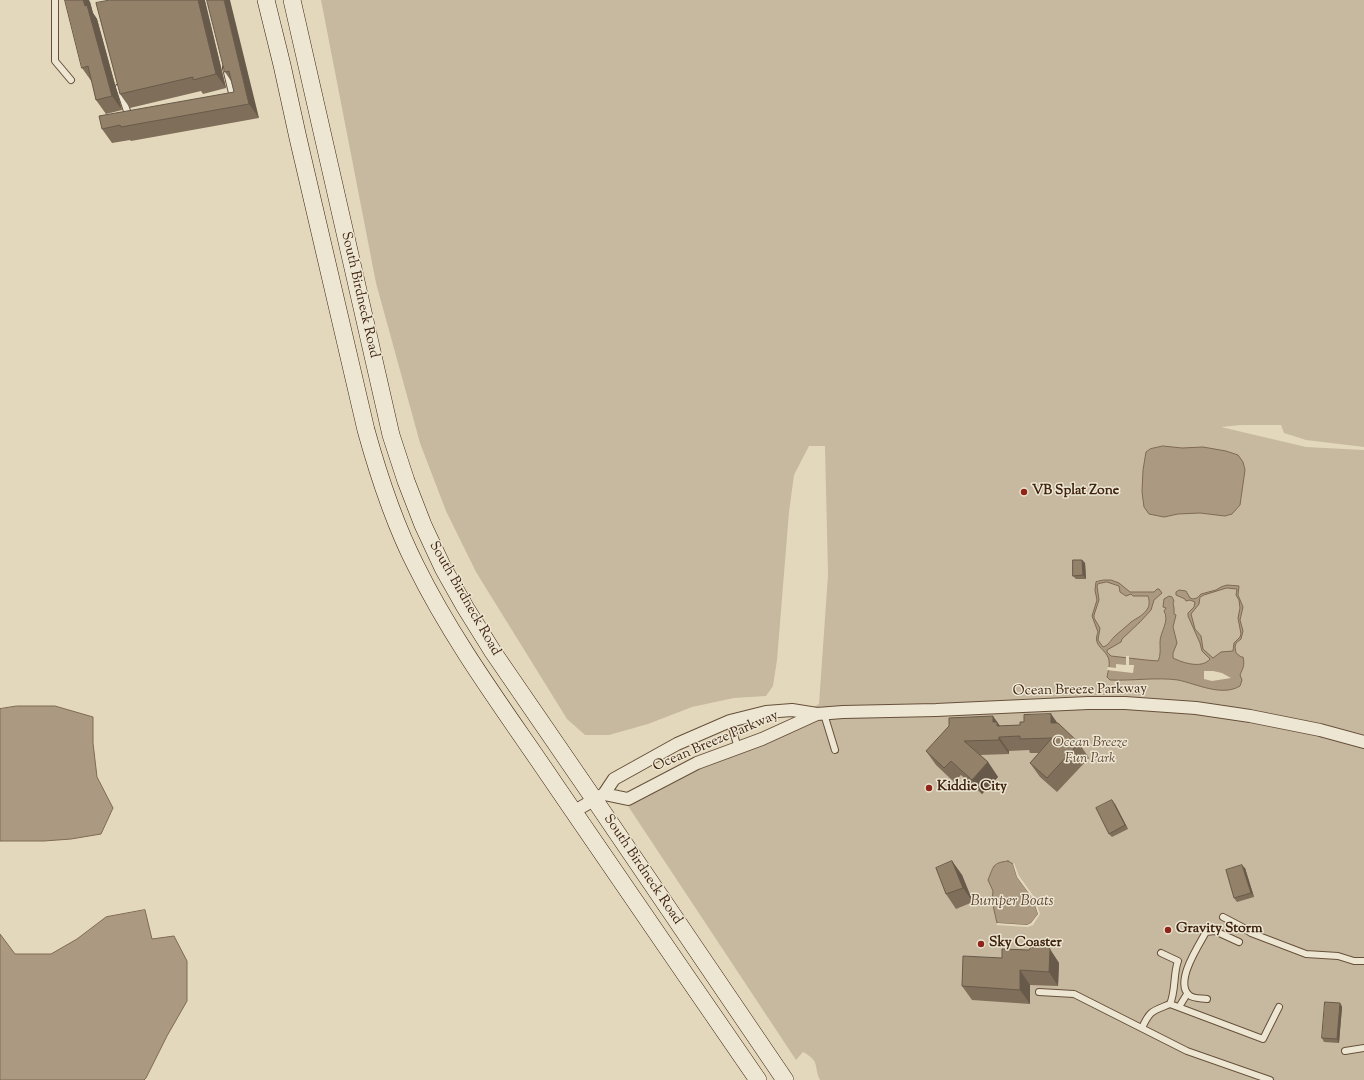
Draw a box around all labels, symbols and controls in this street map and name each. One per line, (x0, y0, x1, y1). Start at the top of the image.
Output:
street label: South Birdneck Road (336, 230, 382, 360)
place label: VB Splat Zone (1032, 484, 1119, 500)
marker: VB Splat Zone (1019, 487, 1029, 497)
street label: South Birdneck Road (424, 539, 504, 659)
street label: Ocean Breeze Parkway (1013, 681, 1147, 701)
street label: Ocean Breeze Parkway (651, 708, 781, 776)
park label: Ocean Breeze Fun Park (1053, 736, 1127, 768)
place label: Kiddie City (937, 780, 1007, 796)
marker: Kiddie City (924, 783, 934, 793)
street label: South Birdneck Road (599, 812, 685, 928)
water label: Bumper Boats (970, 893, 1054, 911)
place label: Gravity Storm (1176, 922, 1263, 938)
marker: Gravity Storm (1163, 925, 1173, 935)
place label: Sky Coaster (989, 936, 1062, 952)
marker: Sky Coaster (976, 939, 986, 949)

